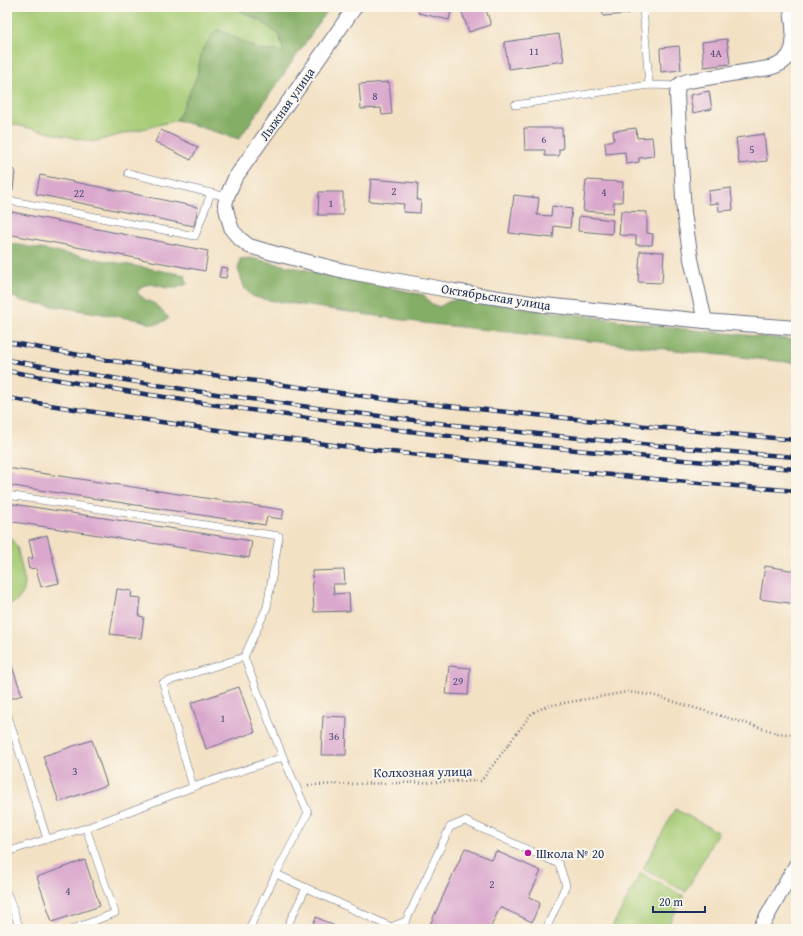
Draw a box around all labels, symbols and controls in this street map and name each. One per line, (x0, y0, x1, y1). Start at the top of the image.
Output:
house number: 11 (529, 43, 539, 59)
house number: 4А (710, 45, 722, 61)
street label: Лыжная улица (255, 63, 320, 144)
house number: 8 (372, 88, 378, 104)
house number: 6 (541, 131, 547, 147)
house number: 5 (749, 141, 755, 157)
house number: 2 (391, 183, 397, 199)
house number: 4 (601, 184, 607, 200)
house number: 22 (74, 185, 84, 201)
house number: 1 (328, 195, 334, 211)
street label: Октябрьская улица (440, 279, 553, 315)
house number: 29 (453, 673, 463, 689)
house number: 1 (220, 710, 226, 726)
house number: 36 (329, 728, 339, 744)
street label: Колхозная улица (373, 762, 473, 782)
house number: 3 (72, 763, 78, 779)
place label: Школа № 20 (536, 844, 604, 863)
marker: Школа № 20 (523, 848, 533, 858)
house number: 2 (489, 876, 495, 892)
house number: 4 (65, 883, 71, 899)
scale bar (653, 888, 705, 914)
text: 20 m (659, 893, 683, 910)

